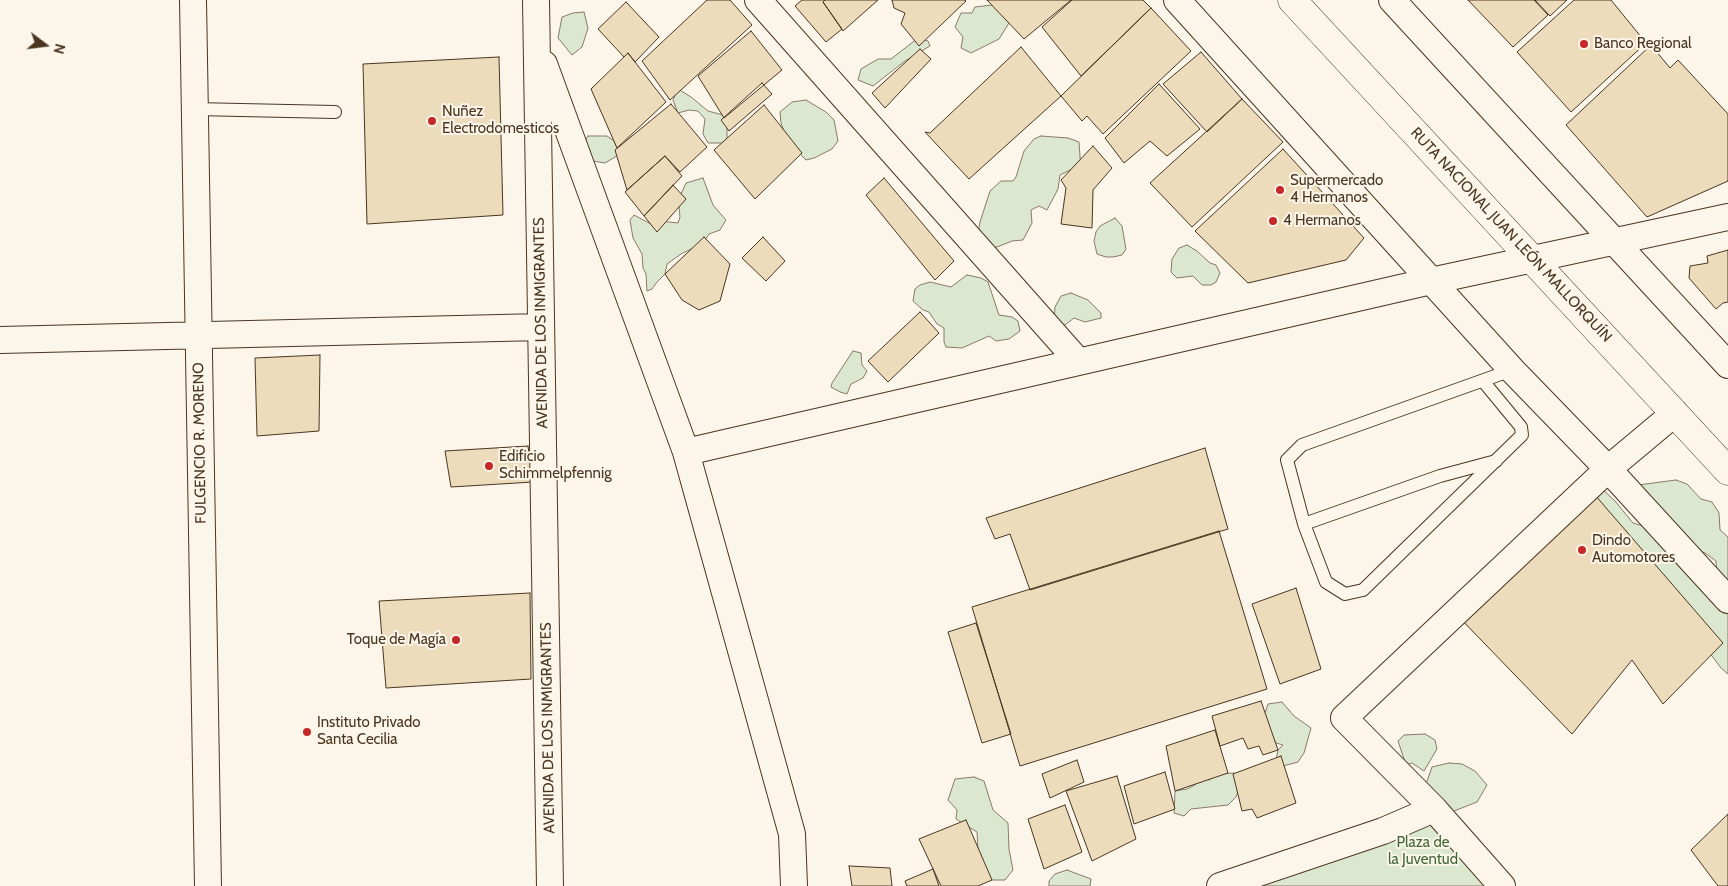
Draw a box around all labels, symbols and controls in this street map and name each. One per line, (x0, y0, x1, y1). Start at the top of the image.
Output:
north arrow (20, 20, 70, 70)
place label: Banco Regional (1594, 35, 1692, 53)
marker: Banco Regional (1578, 38, 1590, 50)
text: N (50, 42, 69, 56)
place label: Nuñez Electrodomesticos (442, 103, 559, 138)
marker: Nuñez Electrodomesticos (426, 115, 438, 127)
street label: RUTA NACIONAL JUAN LEÓN MALLORQUÍN (1407, 124, 1615, 346)
place label: Supermercado 4 Hermanos (1290, 172, 1383, 207)
marker: Supermercado 4 Hermanos (1274, 184, 1286, 196)
place label: 4 Hermanos (1283, 212, 1361, 230)
marker: 4 Hermanos (1267, 215, 1279, 227)
street label: AVENIDA DE LOS INMIGRANTES (530, 217, 552, 429)
street label: FULGENCIO R. MORENO (190, 362, 210, 524)
place label: Edificio Schimmelpfennig (499, 448, 612, 483)
marker: Edificio Schimmelpfennig (483, 460, 495, 472)
place label: Dindo Automotores (1592, 532, 1675, 567)
marker: Dindo Automotores (1576, 544, 1588, 556)
street label: AVENIDA DE LOS INMIGRANTES (537, 622, 559, 834)
place label: Toque de Magía (347, 631, 446, 649)
marker: Toque de Magía (450, 634, 462, 646)
place label: Instituto Privado Santa Cecilia (317, 714, 420, 749)
marker: Instituto Privado Santa Cecilia (301, 726, 313, 738)
park label: Plaza de la Juventud (1388, 834, 1458, 869)

